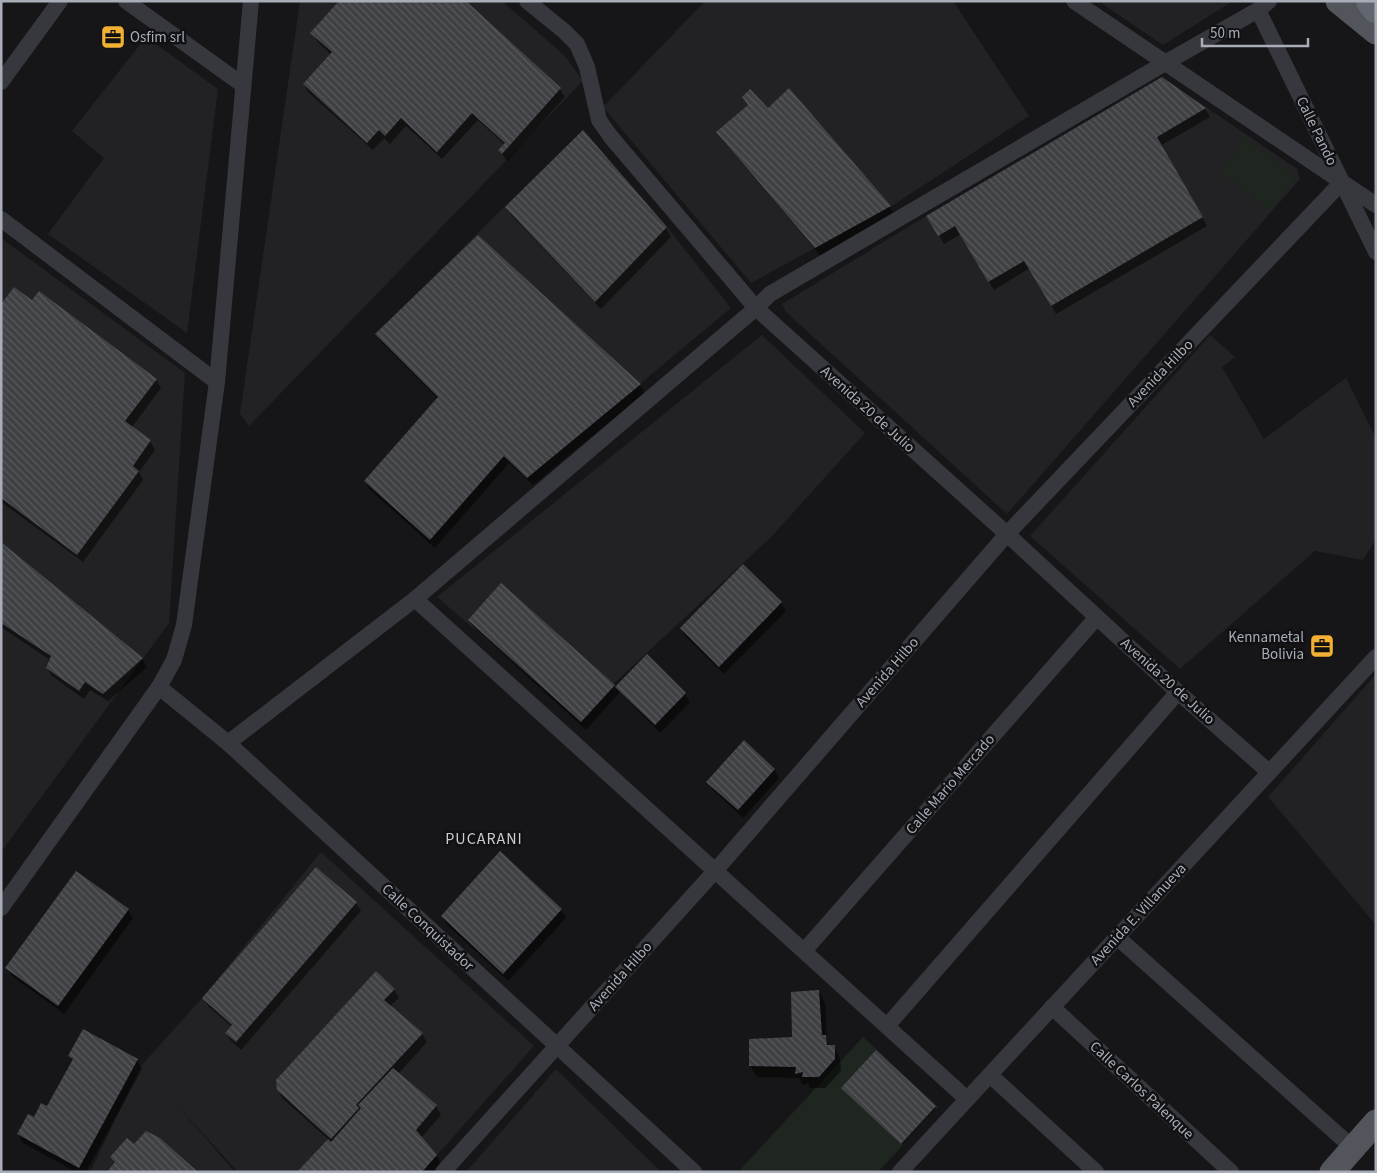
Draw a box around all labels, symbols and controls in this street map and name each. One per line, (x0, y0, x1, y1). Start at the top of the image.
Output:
scale bar (1202, 15, 1308, 47)
text: 50 m (1210, 23, 1240, 44)
office icon: Osfim srl (100, 24, 126, 50)
place label: Osfim srl (130, 27, 185, 48)
street label: Calle Pando (1291, 93, 1342, 169)
street label: Avenida Hilbo (1123, 335, 1198, 412)
street label: Avenida 20 de Julio (816, 361, 920, 458)
place label: Kennametal Bolivia (1228, 627, 1304, 665)
street label: Avenida Hilbo (851, 633, 924, 712)
street label: Avenida 20 de Julio (1116, 633, 1220, 730)
office icon: Kennametal Bolivia (1309, 633, 1335, 659)
street label: Calle Mario Mercado (901, 730, 1000, 839)
district label: PUCARANI (445, 828, 523, 850)
street label: Avenida E. Villanueva (1085, 859, 1191, 970)
street label: Calle Conquistador (377, 879, 479, 976)
street label: Avenida Hilbo (583, 937, 657, 1016)
street label: Calle Carlos Palenque (1085, 1036, 1198, 1144)

